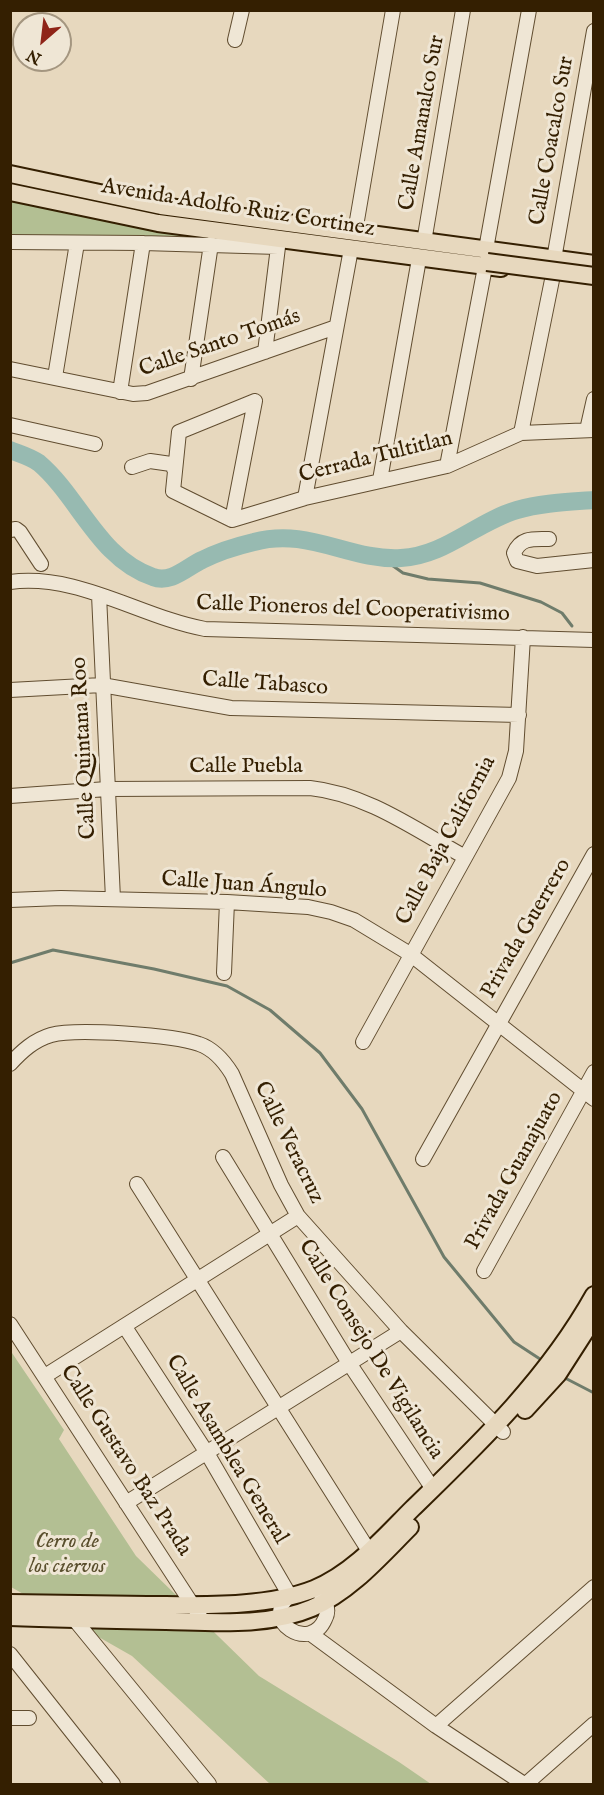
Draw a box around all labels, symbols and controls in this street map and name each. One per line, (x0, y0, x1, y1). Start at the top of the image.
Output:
north arrow (12, 12, 72, 72)
street label: Calle Amanalco Sur (395, 33, 451, 213)
text: N (24, 44, 45, 68)
street label: Calle Coacalco Sur (525, 55, 581, 227)
street label: Avenida Adolfo Ruiz Cortinez (99, 174, 377, 244)
street label: Calle Santo Tomás (136, 304, 304, 384)
street label: Cerrada Tultitlan (297, 426, 455, 490)
street label: Calle Pioneros del Cooperativismo (196, 591, 510, 629)
street label: Calle Quintana Roo (67, 656, 103, 840)
street label: Calle Tabasco (201, 667, 329, 703)
street label: Calle Baja California (391, 752, 503, 930)
street label: Calle Puebla (189, 754, 303, 780)
street label: Privada Guerrero (476, 854, 578, 1004)
street label: Calle Juan Ángulo (160, 867, 328, 905)
street label: Calle Veracruz (247, 1078, 329, 1208)
street label: Privada Guanajuato (461, 1087, 569, 1255)
street label: Calle Consejo De Vigilancia (292, 1235, 448, 1465)
street label: Calle Asamblea General (159, 1351, 293, 1549)
street label: Calle Gustavo Baz Prada (53, 1361, 197, 1561)
park label: Cerro de los ciervos (29, 1529, 105, 1580)

